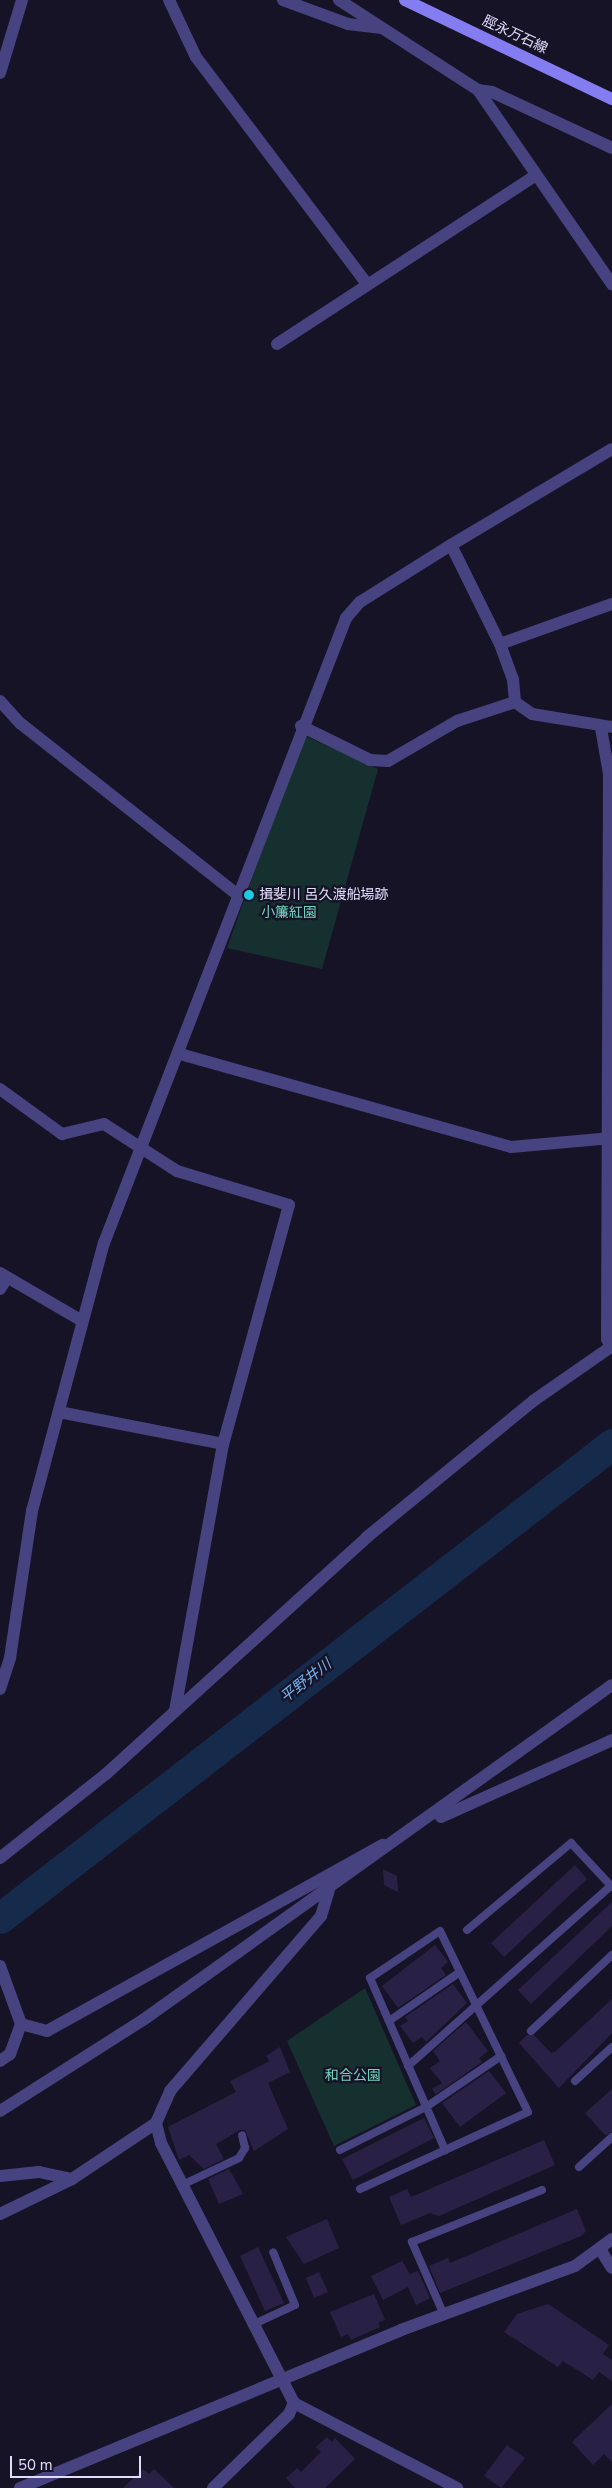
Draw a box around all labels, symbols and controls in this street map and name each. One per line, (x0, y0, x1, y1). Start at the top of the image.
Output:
street label: 脛永万石線 (480, 13, 550, 57)
place label: 揖斐川 呂久渡船場跡 (259, 887, 389, 903)
marker: 揖斐川 呂久渡船場跡 (243, 889, 255, 901)
park label: 小簾紅園 (261, 905, 317, 921)
water label: 平野井川 (277, 1655, 335, 1707)
park label: 和合公園 (325, 2068, 381, 2084)
scale bar (12, 2446, 144, 2478)
text: 50 m (18, 2455, 53, 2475)

